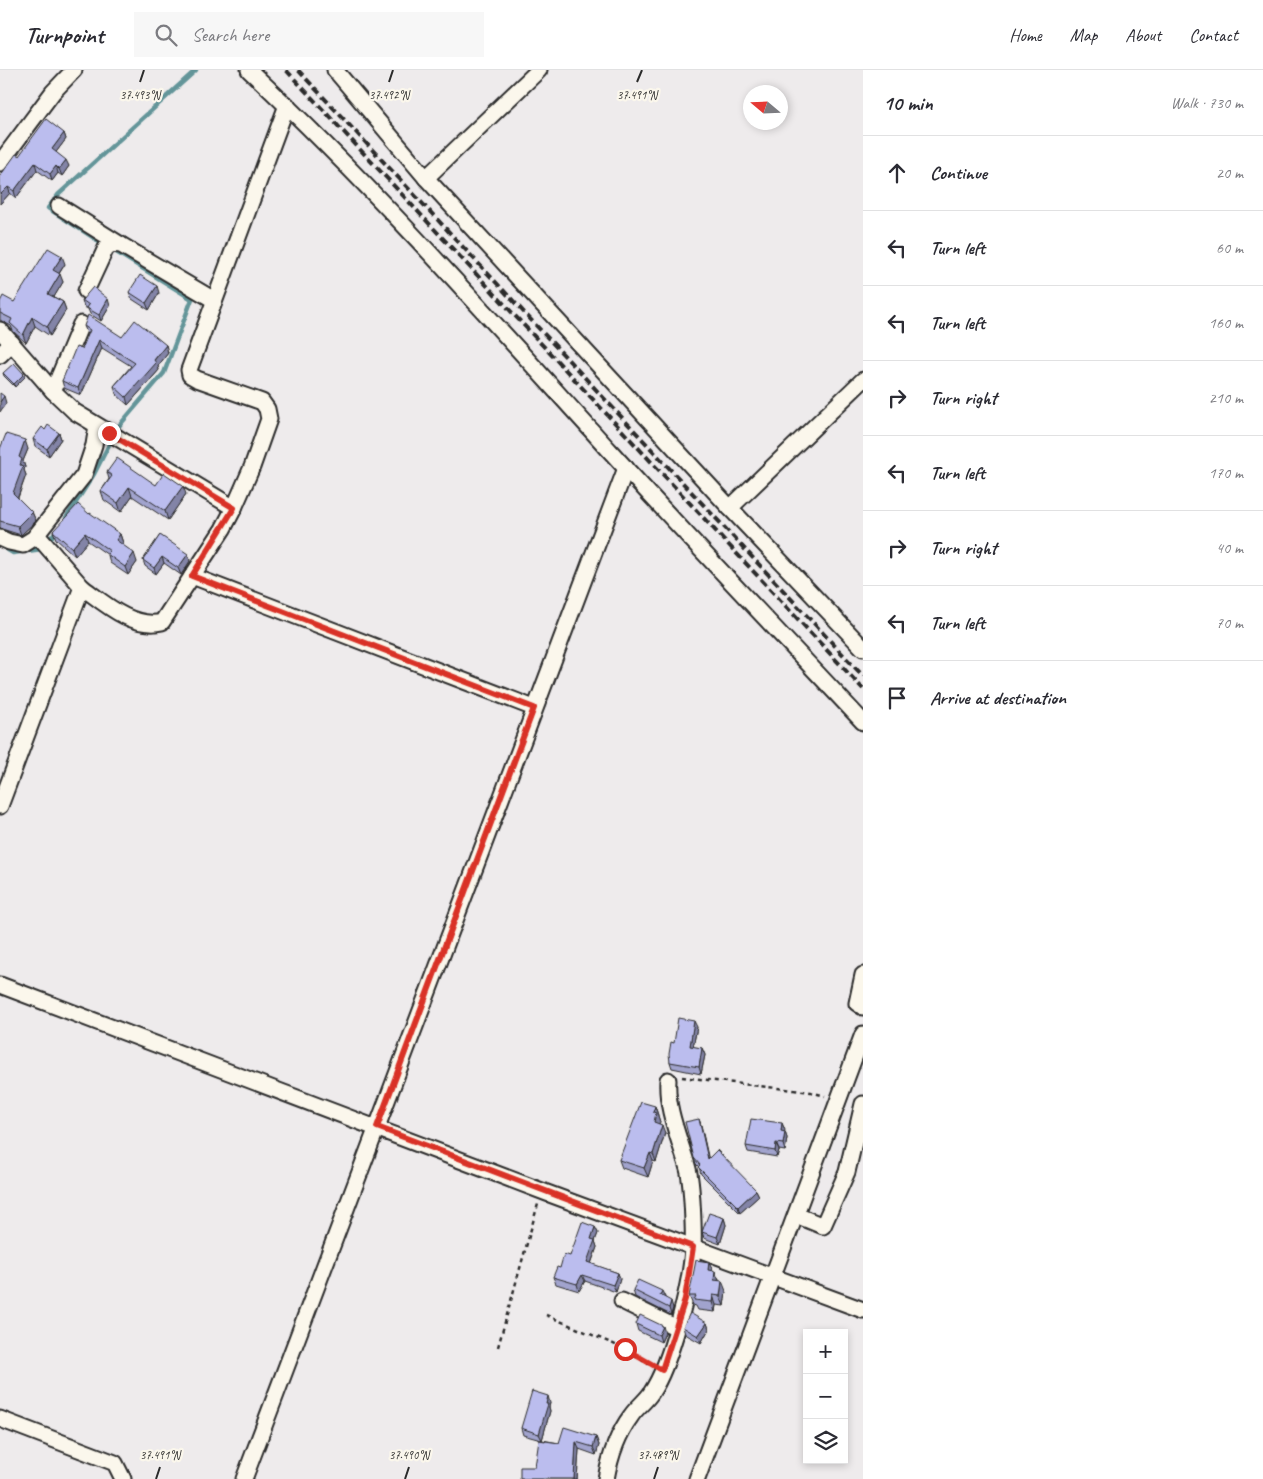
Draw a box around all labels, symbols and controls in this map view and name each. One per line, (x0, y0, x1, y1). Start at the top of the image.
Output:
search box (134, 12, 484, 57)
text: Turnpoint (25, 20, 104, 50)
icon: search (152, 21, 180, 49)
text: Search here (192, 23, 269, 47)
text: Home (1009, 24, 1042, 46)
text: Map (1070, 24, 1097, 46)
text: About (1125, 24, 1161, 46)
text: Contact (1189, 24, 1238, 46)
north arrow (743, 85, 788, 130)
text: 37.493°N (120, 87, 162, 103)
text: 37.492°N (369, 87, 411, 103)
text: 37.491°N (617, 87, 659, 103)
text: 10 min (883, 90, 933, 116)
text: Walk · 730 m (1171, 93, 1243, 113)
icon: ahead (883, 159, 911, 187)
text: Continue (930, 161, 987, 185)
text: 20 m (1216, 163, 1243, 183)
icon: left (883, 234, 911, 262)
text: Turn left (930, 236, 985, 260)
text: 60 m (1216, 238, 1243, 258)
icon: left (883, 309, 911, 337)
text: Turn left (930, 311, 985, 335)
text: 160 m (1209, 313, 1243, 333)
icon: right (883, 384, 911, 412)
text: Turn right (930, 386, 997, 410)
text: 210 m (1209, 388, 1243, 408)
route end (98, 422, 121, 445)
icon: left (883, 459, 911, 487)
text: Turn left (930, 461, 985, 485)
text: 170 m (1209, 463, 1243, 483)
icon: right (883, 534, 911, 562)
text: Turn right (930, 536, 997, 560)
text: 40 m (1216, 538, 1243, 558)
icon: left (883, 609, 911, 637)
text: Turn left (930, 611, 985, 635)
text: 70 m (1216, 613, 1243, 633)
icon: arrive (883, 684, 911, 712)
text: Arrive at destination (930, 686, 1066, 710)
map controls (803, 1329, 848, 1464)
button: + (803, 1329, 848, 1374)
route start (614, 1338, 637, 1361)
button: − (803, 1374, 848, 1419)
button: layers (803, 1419, 848, 1464)
text: 37.491°N (140, 1447, 182, 1463)
text: 37.490°N (389, 1447, 431, 1463)
text: 37.489°N (638, 1447, 680, 1463)

